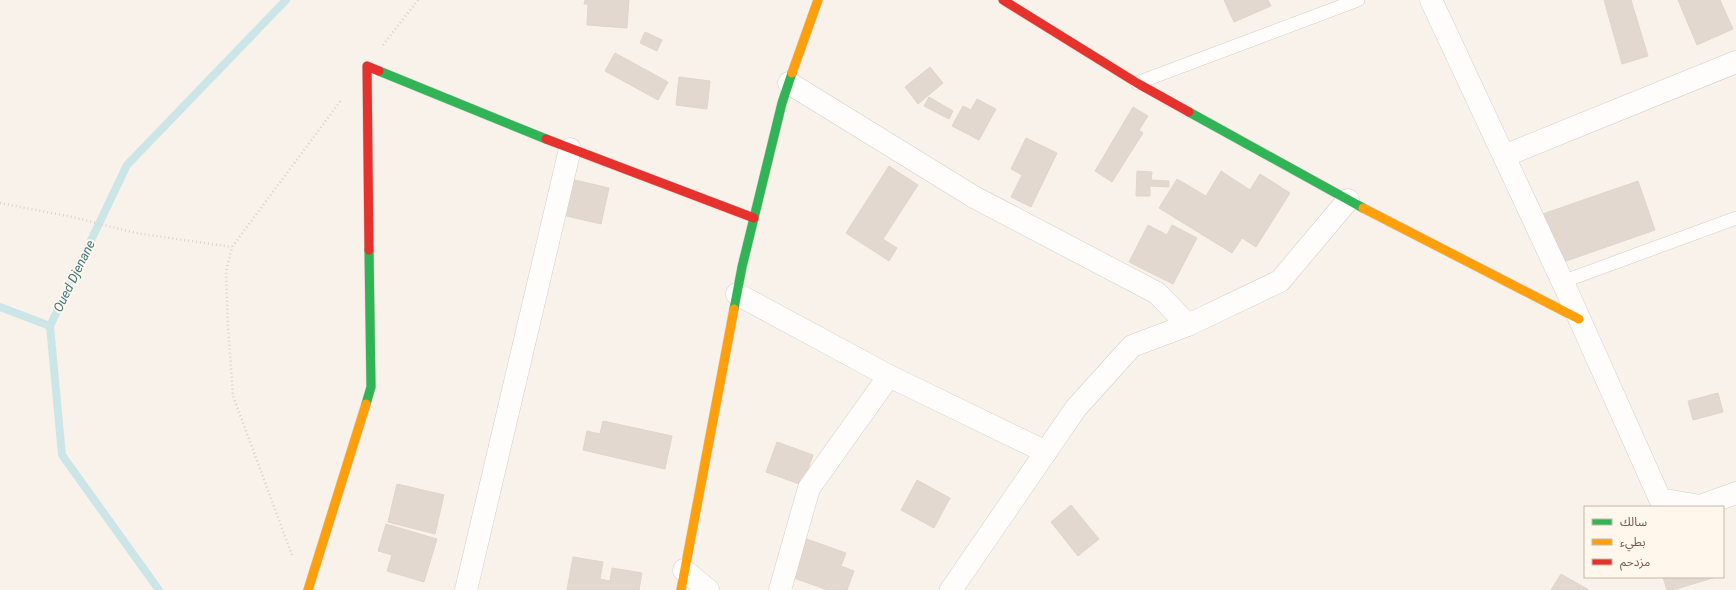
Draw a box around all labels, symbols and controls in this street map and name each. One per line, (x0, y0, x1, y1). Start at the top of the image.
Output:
water label: Oued Djenane (50, 237, 98, 314)
legend (1584, 506, 1724, 578)
text: سالك (1620, 515, 1647, 529)
text: بطيء (1620, 535, 1646, 552)
text: مزدحم (1620, 555, 1650, 571)

